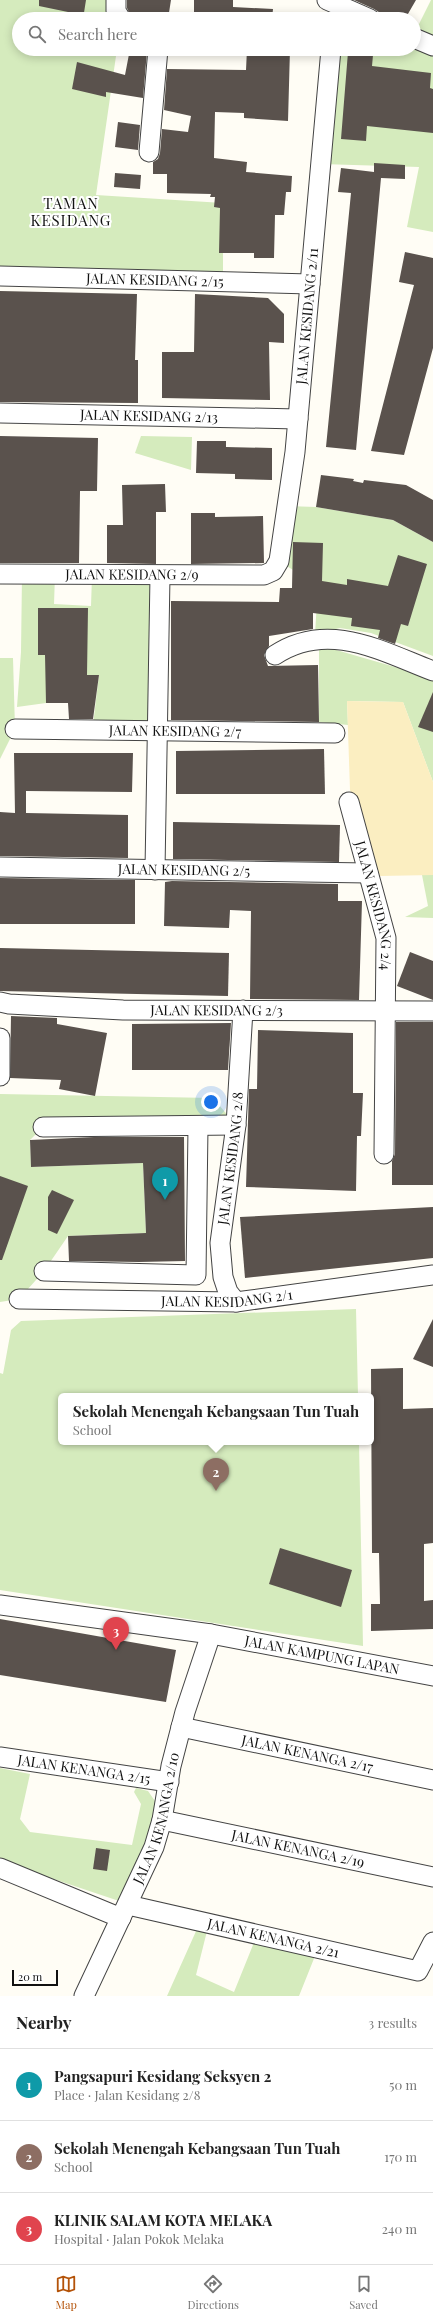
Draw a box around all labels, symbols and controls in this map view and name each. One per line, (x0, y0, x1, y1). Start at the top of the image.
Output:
search box (12, 12, 421, 56)
icon: search (26, 23, 48, 45)
text: Search here (58, 24, 137, 44)
district label: TAMAN KESIDANG (31, 193, 111, 230)
street label: JALAN KESIDANG 2/11 (291, 247, 322, 386)
street label: JALAN KESIDANG 2/15 (85, 268, 224, 291)
street label: JALAN KESIDANG 2/13 (79, 405, 218, 426)
street label: JALAN KESIDANG 2/9 (64, 564, 199, 584)
street label: JALAN KESIDANG 2/7 (108, 720, 242, 741)
street label: JALAN KESIDANG 2/4 (351, 838, 396, 971)
street label: JALAN KESIDANG 2/5 (117, 859, 250, 880)
street label: JALAN KESIDANG 2/3 (149, 1000, 283, 1020)
street label: JALAN KESIDANG 2/8 (212, 1091, 247, 1227)
your location (201, 1092, 221, 1112)
pin: 1 (152, 1167, 178, 1200)
street label: JALAN KESIDANG 2/1 (160, 1284, 294, 1311)
popup (58, 1393, 374, 1445)
text: Sekolah Menengah Kebangsaan Tun Tuah (73, 1401, 359, 1421)
text: School (73, 1421, 112, 1438)
pin: 2 (203, 1458, 229, 1491)
pin: 3 (103, 1617, 129, 1650)
street label: JALAN KAMPUNG LAPAN (242, 1630, 401, 1678)
street label: JALAN KENANGA 2/17 (239, 1730, 375, 1776)
street label: JALAN KENANGA 2/15 (16, 1750, 152, 1788)
street label: JALAN KENANGA 2/10 (128, 1750, 183, 1888)
street label: JALAN KENANGA 2/19 (229, 1825, 366, 1871)
street label: JALAN KENANGA 2/21 (205, 1913, 341, 1962)
scale bar (12, 1968, 58, 1987)
text: 20 m (18, 1969, 42, 1984)
text: Nearby (16, 2011, 71, 2033)
text: 3 results (368, 2014, 417, 2031)
text: Pangsapuri Kesidang Seksyen 2 (54, 2066, 271, 2086)
text: 1 (27, 2076, 31, 2093)
text: 50 m (389, 2076, 417, 2093)
text: Place · Jalan Kesidang 2/8 (54, 2086, 200, 2103)
text: Sekolah Menengah Kebangsaan Tun Tuah (54, 2138, 340, 2158)
text: 2 (26, 2148, 32, 2165)
text: 170 m (384, 2148, 417, 2165)
text: School (54, 2158, 93, 2175)
text: KLINIK SALAM KOTA MELAKA (54, 2210, 272, 2230)
text: 3 (26, 2220, 32, 2237)
text: 240 m (382, 2220, 417, 2237)
text: Hospital · Jalan Pokok Melaka (54, 2230, 224, 2247)
tab: Map (55, 2273, 77, 2312)
tab: Directions (187, 2273, 239, 2312)
tab: Saved (349, 2273, 378, 2312)

